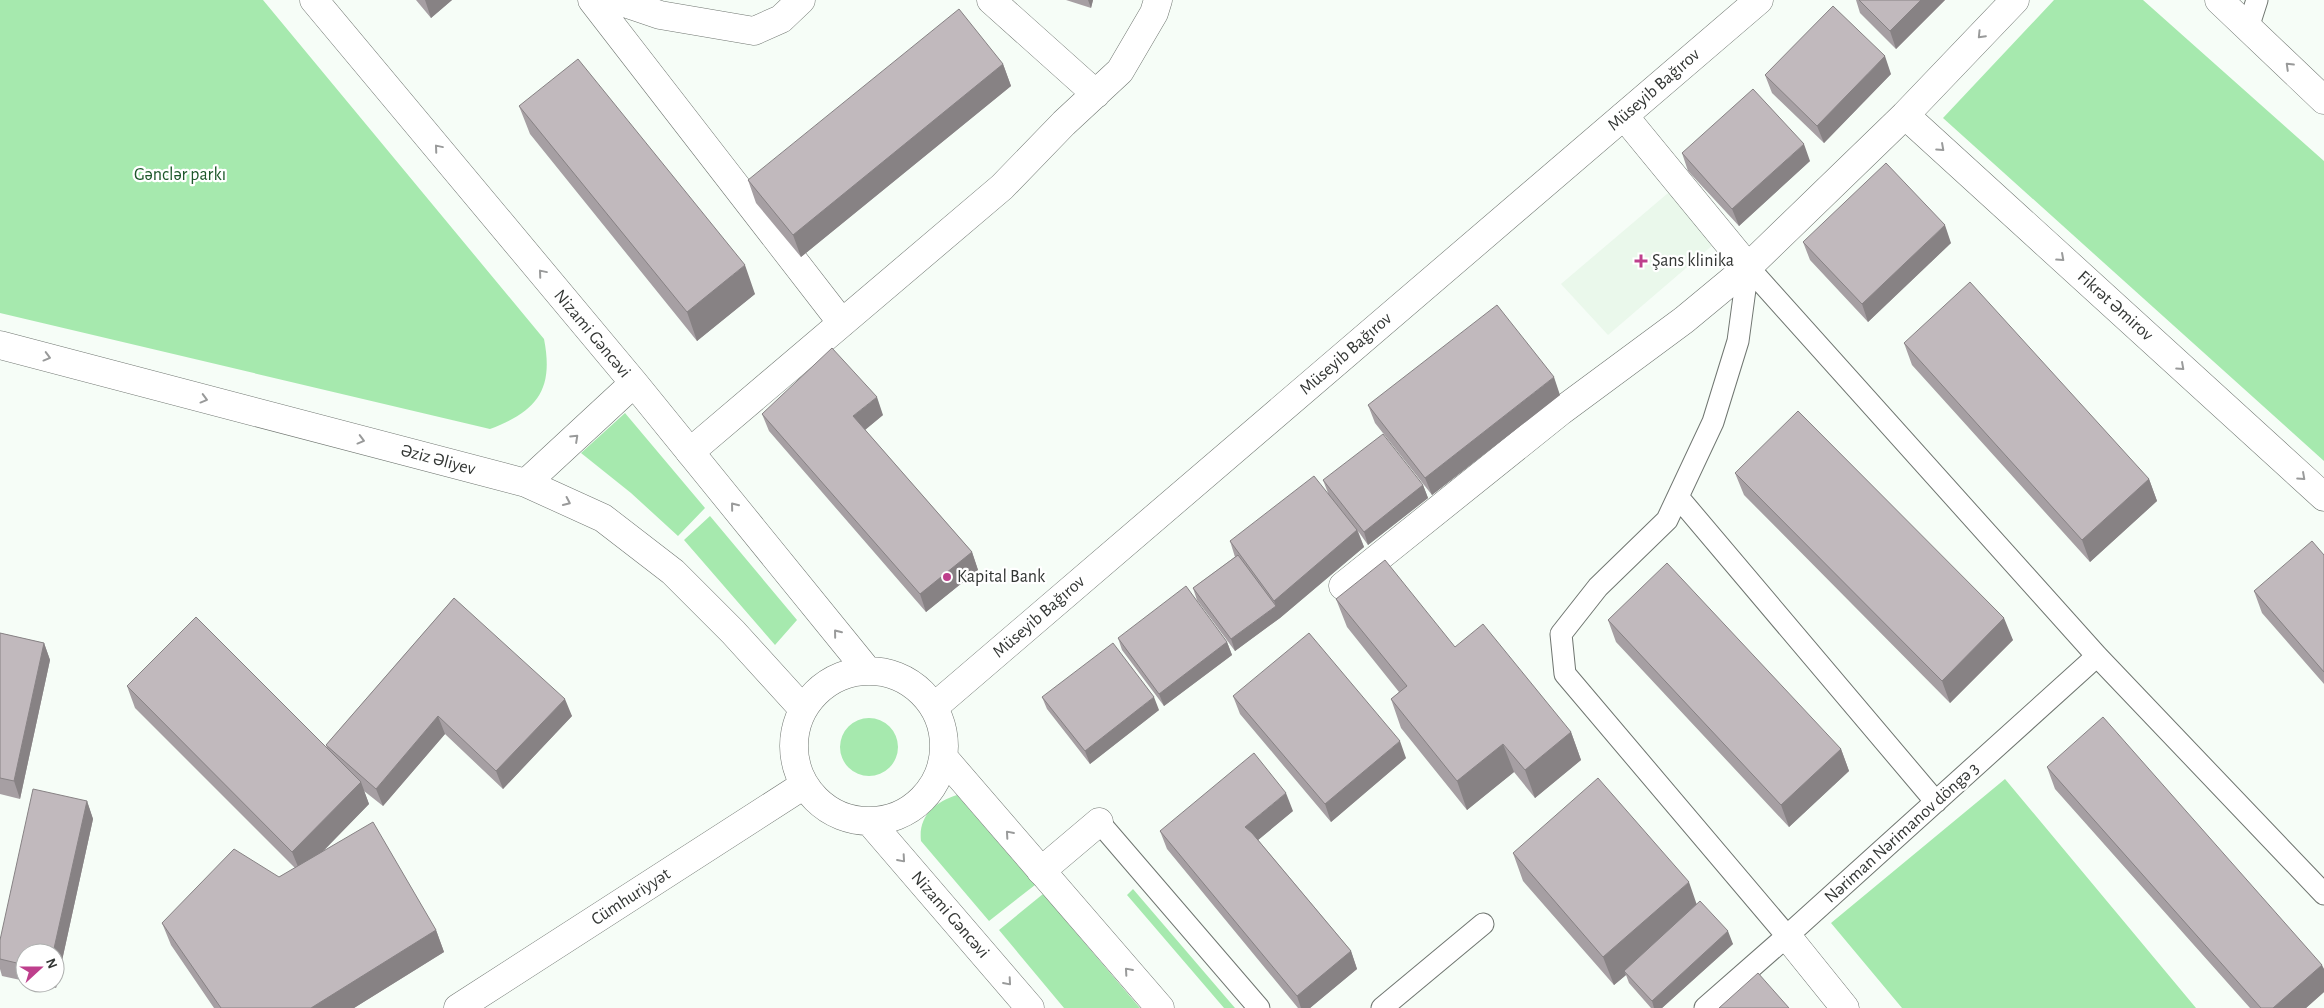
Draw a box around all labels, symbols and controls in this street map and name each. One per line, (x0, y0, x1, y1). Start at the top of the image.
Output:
one-way arrow (1978, 30, 1987, 39)
street label: Müseyib Bağırov (1605, 45, 1704, 135)
one-way arrow (2285, 63, 2294, 72)
one-way arrow (1936, 142, 1945, 151)
one-way arrow (434, 145, 443, 154)
park label: Gənclər parkı (134, 166, 226, 184)
place label: Şans klinika (1652, 252, 1734, 270)
one-way arrow (2056, 252, 2065, 261)
marker: Şans klinika (1634, 254, 1648, 268)
street label: Fikrət Əmirov (2074, 268, 2157, 345)
one-way arrow (539, 270, 547, 279)
street label: Nizami Gəncəvi (550, 287, 634, 381)
street label: Müseyib Bağırov (1297, 309, 1396, 399)
one-way arrow (43, 352, 51, 362)
one-way arrow (2176, 361, 2185, 370)
one-way arrow (200, 393, 208, 403)
one-way arrow (357, 434, 366, 445)
one-way arrow (569, 435, 578, 444)
street label: Əziz Əliyev (399, 441, 478, 479)
one-way arrow (2296, 471, 2305, 480)
one-way arrow (562, 496, 571, 506)
one-way arrow (731, 503, 740, 512)
place label: Kapital Bank (957, 568, 1046, 586)
marker: Kapital Bank (941, 571, 953, 583)
street label: Müseyib Bağırov (990, 572, 1089, 662)
one-way arrow (833, 629, 842, 638)
street label: Nəriman Nərimanov döngə 3 (1821, 759, 1983, 907)
one-way arrow (1007, 831, 1015, 840)
one-way arrow (896, 854, 905, 863)
street label: Cümhuriyyət (588, 865, 674, 929)
street label: Nizami Gəncəvi (908, 868, 992, 962)
north arrow (15, 943, 65, 993)
text: N (43, 957, 59, 971)
one-way arrow (1125, 968, 1133, 977)
one-way arrow (1002, 977, 1011, 986)

